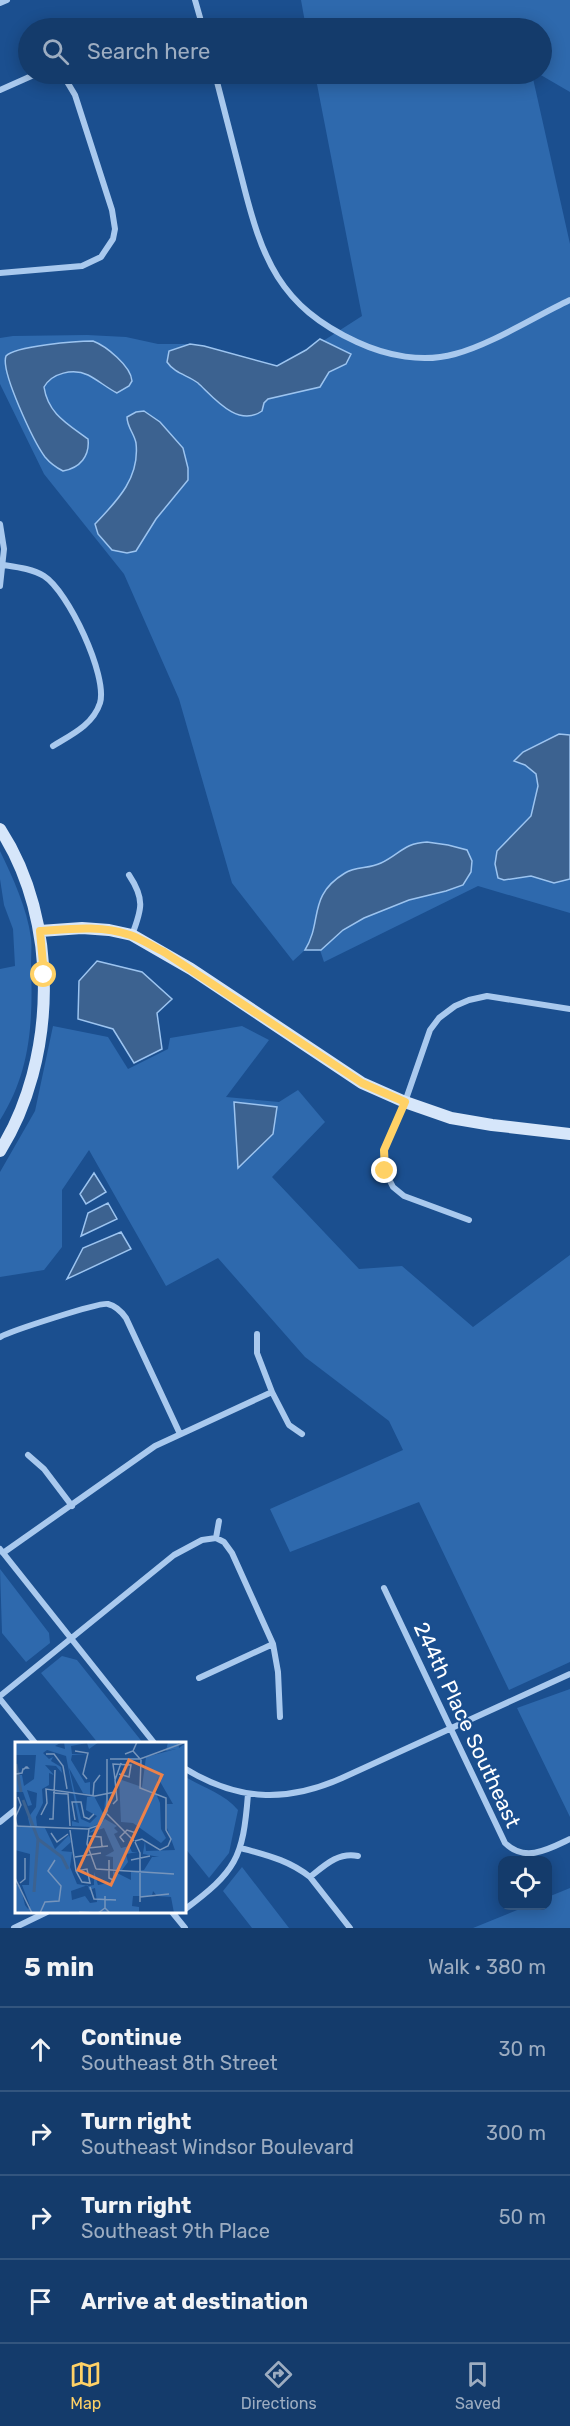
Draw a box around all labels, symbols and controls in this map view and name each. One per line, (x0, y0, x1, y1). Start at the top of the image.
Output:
search box (18, 18, 552, 84)
icon: search (39, 35, 72, 68)
text: Search here (87, 38, 210, 65)
route start (30, 961, 56, 987)
route end (371, 1157, 397, 1183)
street label: 244th Place Southeast (409, 1618, 526, 1832)
inset map (15, 1742, 186, 1913)
map controls (498, 1856, 552, 1910)
button: locate (498, 1856, 552, 1910)
text: 5 min (24, 1952, 94, 1983)
text: Walk · 380 m (428, 1955, 546, 1979)
text: Continue (81, 2024, 182, 2051)
icon: ahead (24, 2033, 57, 2066)
text: 30 m (499, 2037, 546, 2061)
text: Southeast 8th Street (81, 2051, 278, 2075)
text: Turn right (81, 2108, 191, 2135)
icon: right (24, 2117, 57, 2150)
text: 300 m (486, 2121, 546, 2145)
text: Southeast Windsor Boulevard (81, 2135, 354, 2159)
text: Turn right (81, 2192, 191, 2219)
icon: right (24, 2201, 57, 2234)
text: 50 m (499, 2205, 546, 2229)
text: Southeast 9th Place (81, 2219, 270, 2243)
icon: arrive (24, 2285, 57, 2318)
text: Arrive at destination (81, 2288, 308, 2315)
tab: Map (69, 2358, 102, 2413)
tab: Directions (241, 2358, 317, 2413)
tab: Saved (455, 2358, 501, 2413)

